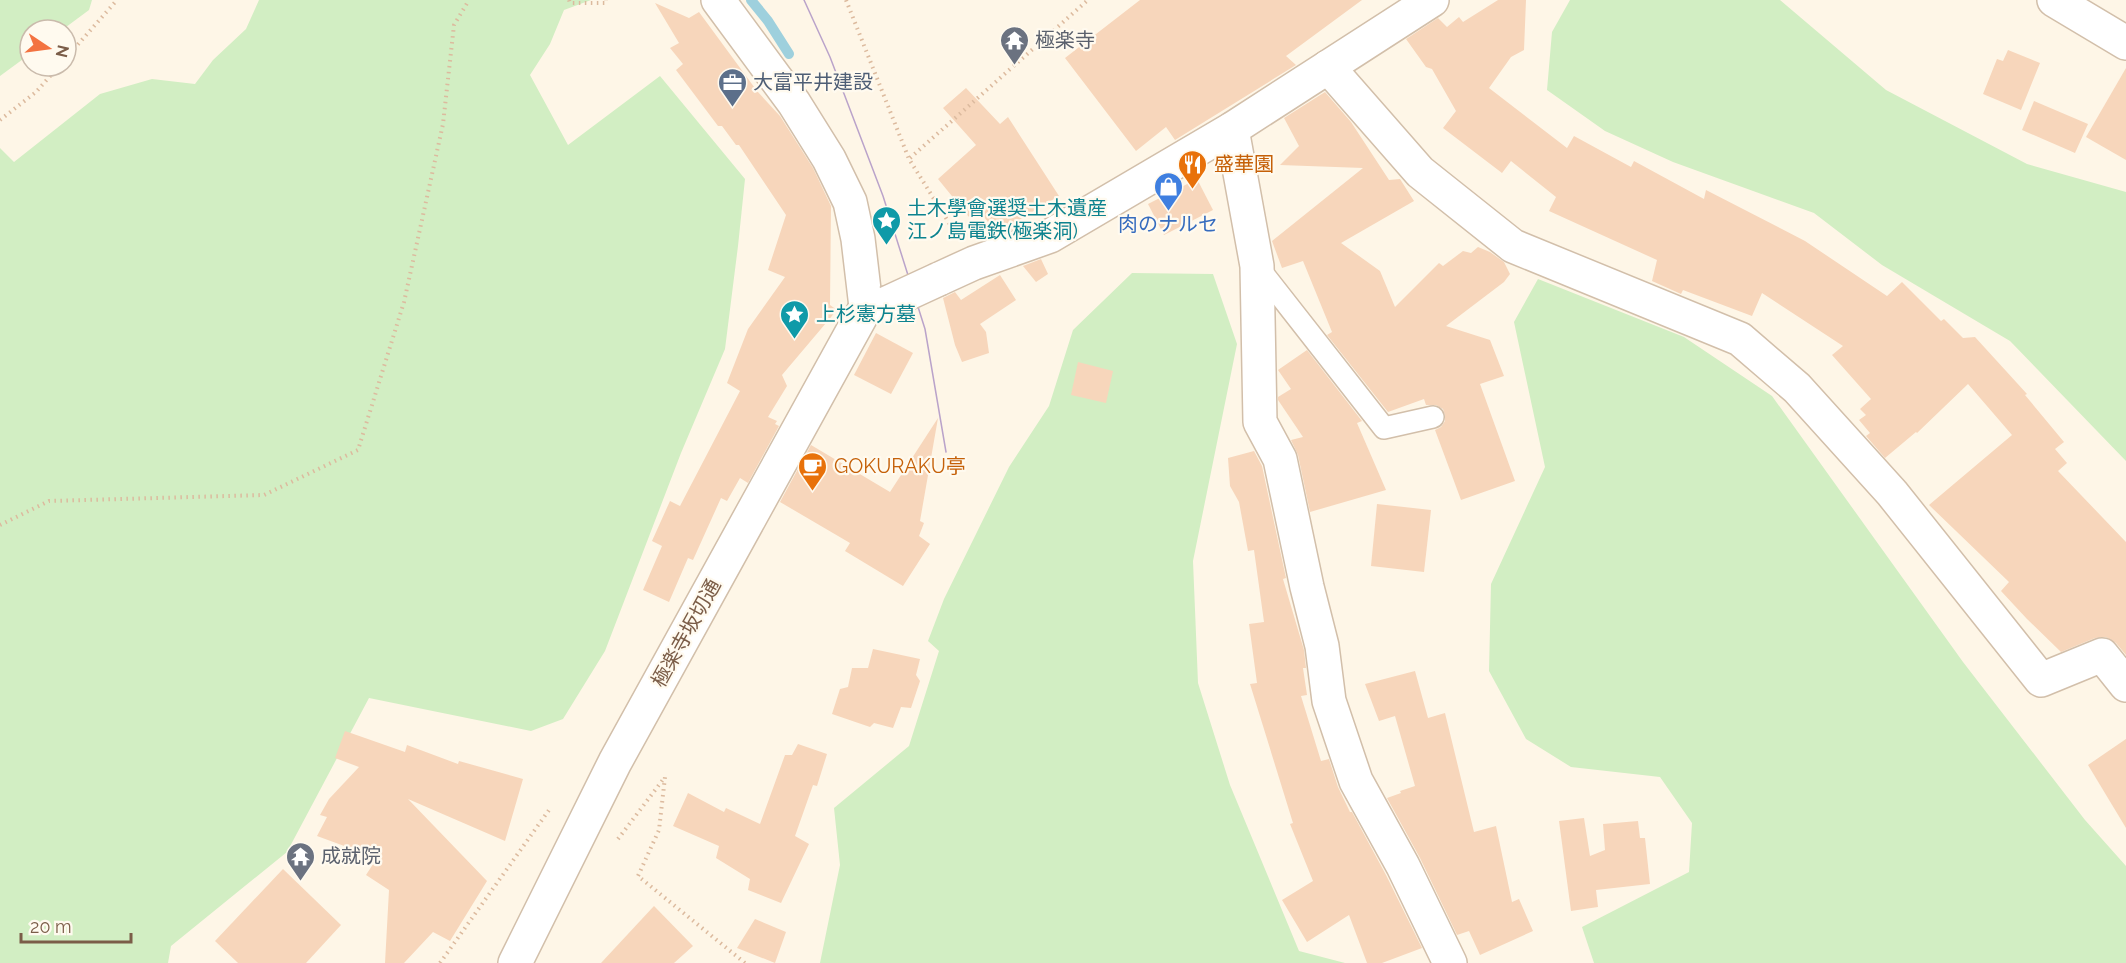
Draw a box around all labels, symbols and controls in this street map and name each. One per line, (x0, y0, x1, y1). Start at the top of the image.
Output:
north arrow (18, 18, 78, 78)
temple icon: 極楽寺 (998, 24, 1030, 66)
place label: 極楽寺 (1035, 28, 1095, 52)
text: N (51, 43, 73, 59)
office icon: 大富平井建設 (716, 66, 748, 108)
place label: 大富平井建設 (753, 70, 873, 94)
restaurant icon: 盛華園 (1177, 148, 1209, 190)
place label: 盛華園 (1214, 152, 1274, 176)
shop icon: 肉のナルセ (1152, 170, 1184, 212)
place label: 土木學會選奨土木遺産 江ノ島電鉄(極楽洞) (907, 196, 1107, 243)
place icon: 土木學會選奨土木遺産 江ノ島電鉄(極楽洞) (870, 204, 902, 246)
place label: 肉のナルセ (1118, 212, 1218, 236)
place icon: 上杉憲方墓 (779, 298, 811, 340)
place label: 上杉憲方墓 (816, 302, 916, 326)
cafe icon: GOKURAKU亭 (797, 450, 829, 492)
place label: GOKURAKU亭 (834, 454, 966, 478)
street label: 極楽寺坂切通 (646, 575, 726, 691)
temple icon: 成就院 (284, 840, 316, 882)
place label: 成就院 (321, 844, 381, 868)
scale bar (21, 906, 130, 944)
text: 20 m (30, 916, 72, 937)

